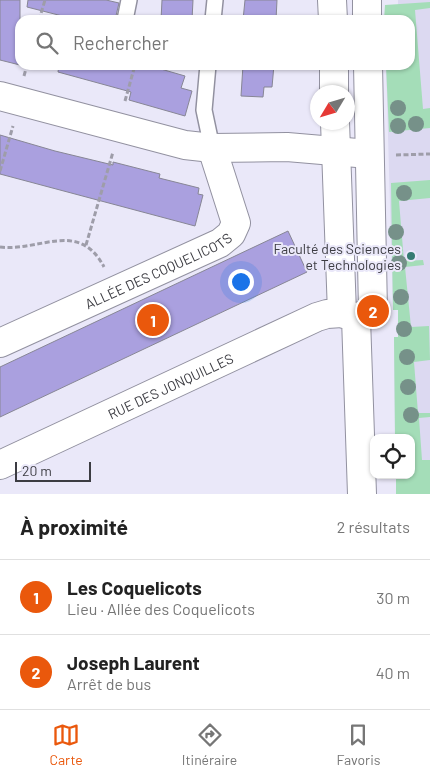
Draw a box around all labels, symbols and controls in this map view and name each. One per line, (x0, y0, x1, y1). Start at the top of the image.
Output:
search box (15, 15, 415, 70)
icon: search (33, 29, 61, 57)
text: Rechercher (73, 31, 169, 54)
north arrow (310, 85, 355, 130)
street label: ALLÉE DES COQUELICOTS (82, 229, 235, 312)
place label: Faculté des Sciences et Technologies (273, 240, 401, 273)
marker: Faculté des Sciences et Technologies (405, 250, 417, 262)
your location (228, 269, 254, 295)
pin: 2 (357, 292, 389, 330)
pin: 1 (137, 301, 169, 339)
street label: RUE DES JONQUILLES (105, 349, 236, 422)
map controls (370, 434, 415, 479)
button: locate (370, 434, 415, 479)
scale bar (15, 459, 91, 482)
text: 20 m (22, 462, 52, 479)
text: À proximité (20, 514, 128, 539)
text: 2 résultats (337, 517, 410, 536)
text: Les Coquelicots (67, 576, 202, 599)
text: 1 (33, 588, 39, 607)
text: 30 m (376, 588, 410, 607)
text: Lieu · Allée des Coquelicots (67, 599, 255, 618)
text: Joseph Laurent (67, 651, 200, 674)
text: 2 (32, 663, 40, 682)
text: 40 m (376, 663, 410, 682)
text: Arrêt de bus (67, 674, 151, 693)
tab: Carte (50, 721, 83, 768)
tab: Itinéraire (182, 721, 237, 768)
tab: Favoris (336, 721, 380, 768)

